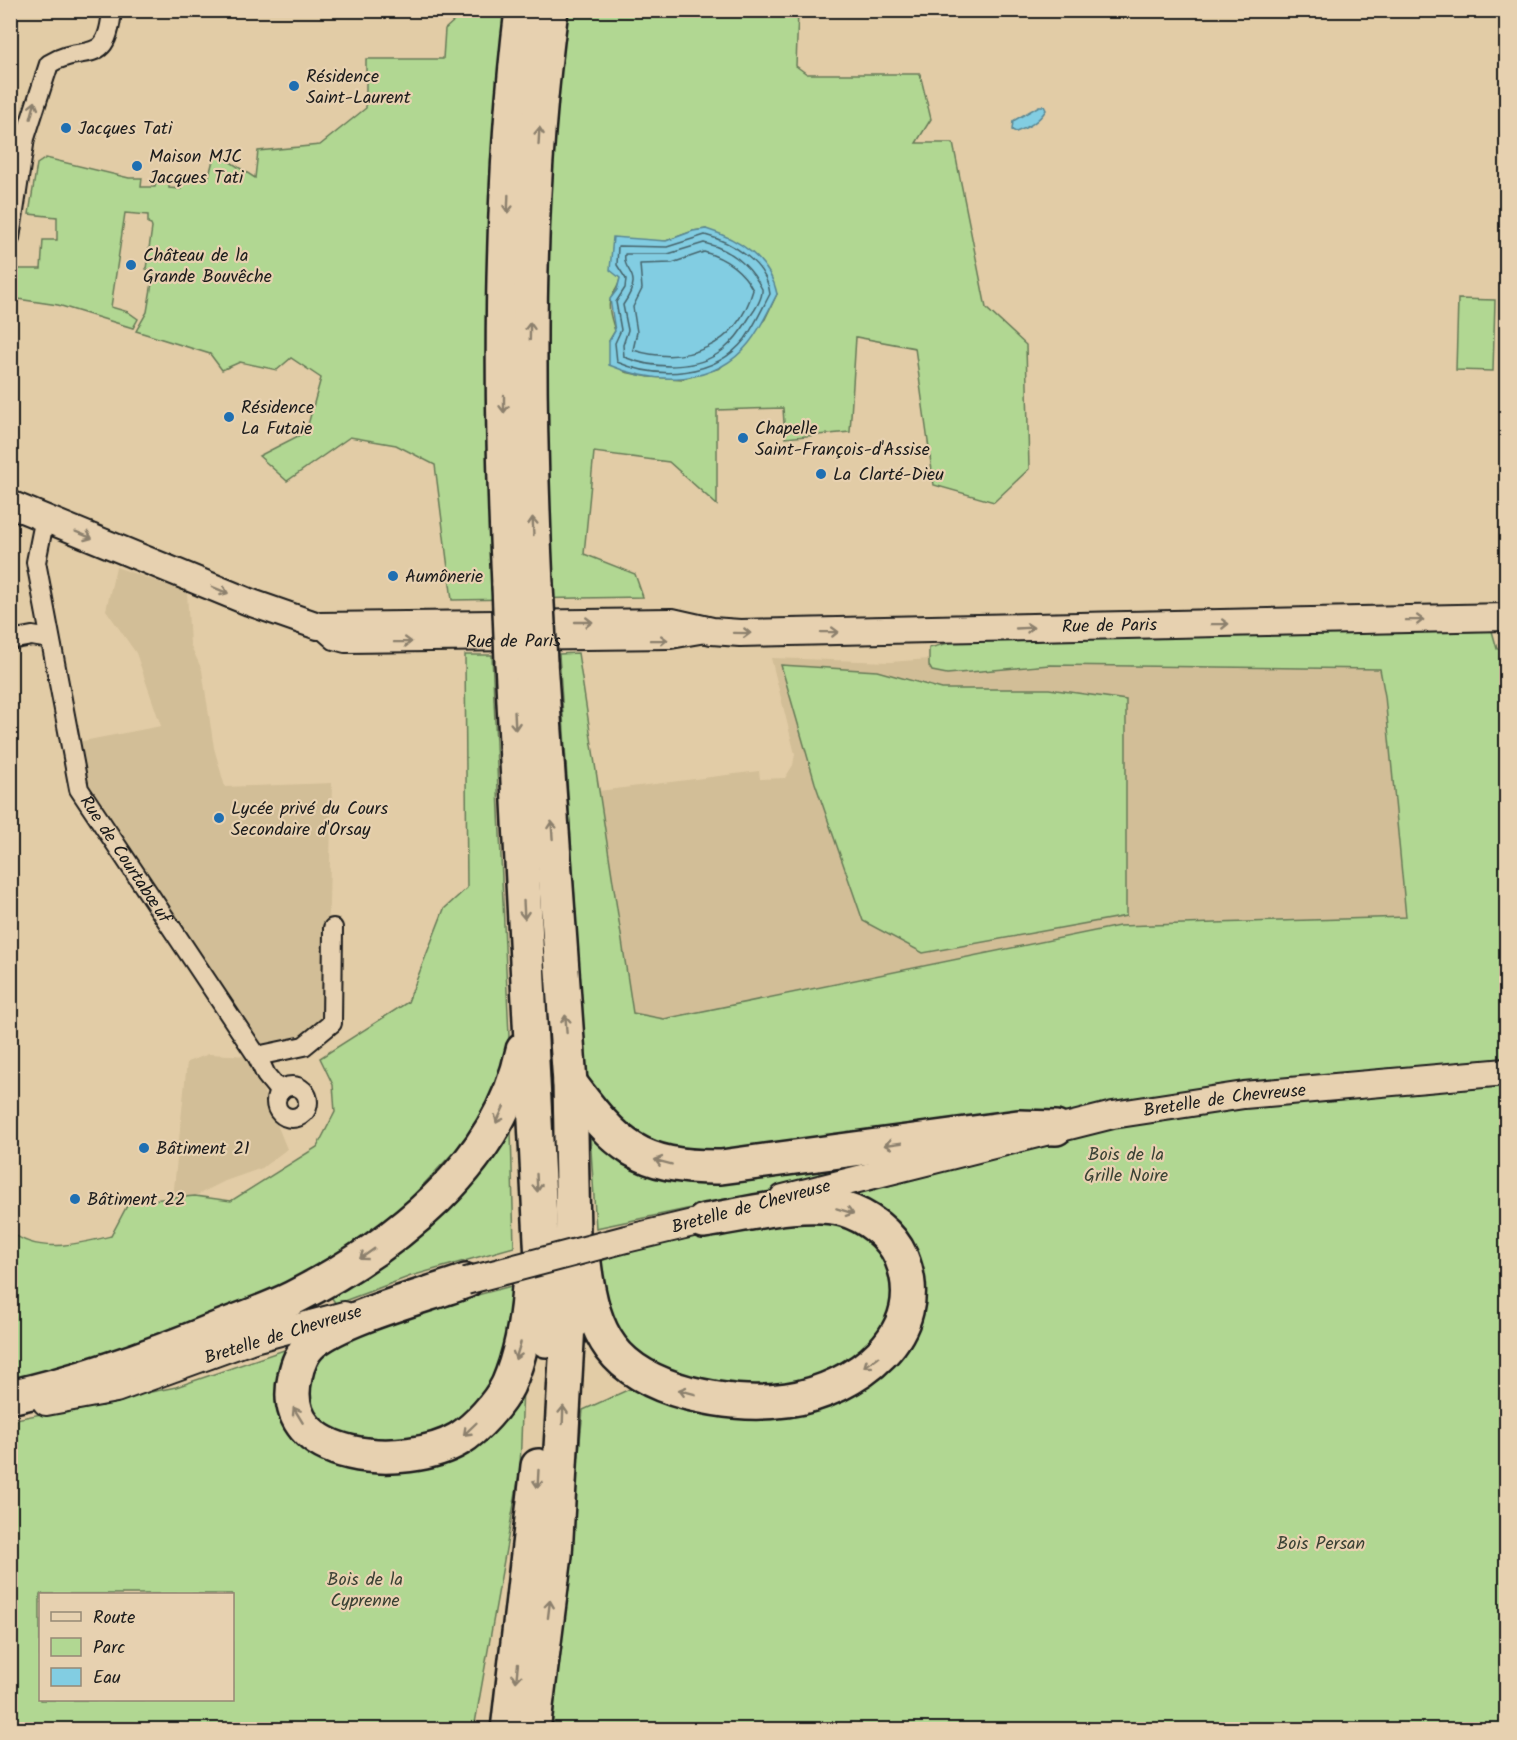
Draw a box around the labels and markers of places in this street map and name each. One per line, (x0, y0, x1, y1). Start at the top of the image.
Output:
place label: Résidence Saint-Laurent (306, 63, 412, 113)
marker: Résidence Saint-Laurent (287, 79, 301, 93)
place label: Jacques Tati (78, 115, 173, 144)
marker: Jacques Tati (59, 121, 73, 135)
place label: Maison MJC Jacques Tati (149, 143, 244, 193)
marker: Maison MJC Jacques Tati (130, 159, 144, 173)
place label: Château de la Grande Bouvêche (143, 242, 272, 292)
marker: Château de la Grande Bouvêche (124, 258, 138, 272)
place label: Résidence La Futaie (241, 394, 314, 444)
marker: Résidence La Futaie (222, 410, 236, 424)
place label: Chapelle Saint-François-d'Assise (755, 415, 930, 465)
marker: Chapelle Saint-François-d'Assise (736, 431, 750, 445)
place label: La Clarté-Dieu (833, 461, 944, 490)
marker: La Clarté-Dieu (814, 467, 828, 481)
place label: Aumônerie (405, 563, 483, 592)
marker: Aumônerie (386, 569, 400, 583)
place label: Lycée privé du Cours Secondaire d'Orsay (231, 795, 388, 845)
marker: Lycée privé du Cours Secondaire d'Orsay (212, 811, 226, 825)
place label: Bâtiment 21 (156, 1135, 250, 1164)
marker: Bâtiment 21 (137, 1141, 151, 1155)
place label: Bâtiment 22 (87, 1186, 185, 1215)
marker: Bâtiment 22 (68, 1192, 82, 1206)

